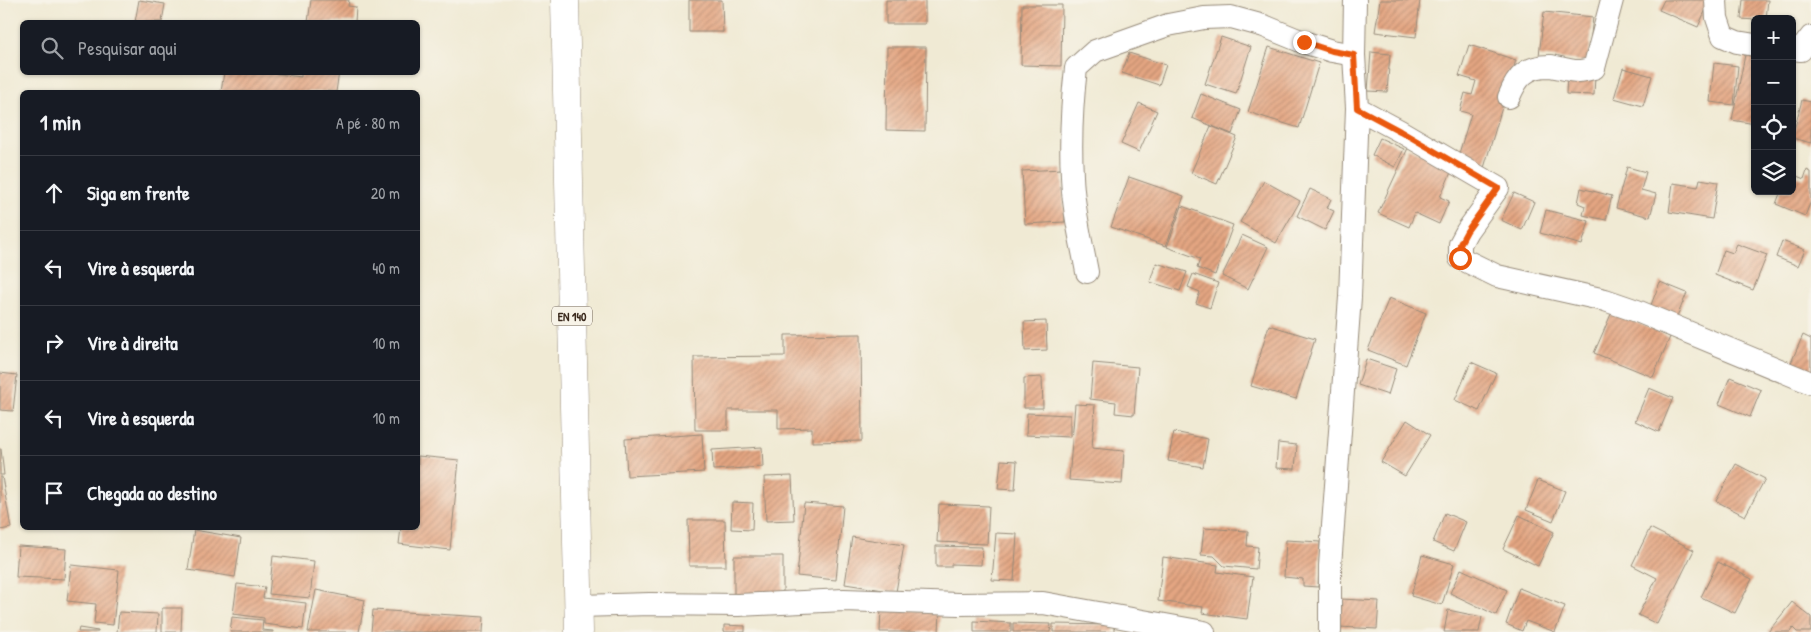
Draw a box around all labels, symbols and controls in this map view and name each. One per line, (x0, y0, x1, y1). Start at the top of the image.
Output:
map controls (1751, 15, 1796, 195)
button: + (1751, 15, 1796, 60)
search box (20, 20, 420, 75)
route end (1293, 31, 1316, 54)
icon: search (38, 34, 66, 62)
text: Pesquisar aqui (78, 35, 177, 61)
button: − (1751, 60, 1796, 105)
button: locate (1751, 105, 1796, 150)
text: 1 min (40, 108, 81, 137)
text: A pé · 80 m (336, 112, 400, 134)
button: layers (1751, 150, 1796, 195)
icon: ahead (40, 179, 68, 207)
text: Siga em frente (87, 180, 190, 206)
text: 20 m (371, 182, 400, 204)
route start (1449, 247, 1472, 270)
icon: left (40, 254, 68, 282)
text: Vire à esquerda (87, 255, 194, 281)
text: 40 m (372, 257, 400, 279)
road number: EN 140 (552, 306, 592, 326)
icon: right (40, 329, 68, 357)
text: Vire à direita (87, 330, 178, 356)
text: 10 m (372, 332, 400, 354)
icon: left (40, 404, 68, 432)
text: Vire à esquerda (87, 405, 194, 431)
text: 10 m (372, 407, 400, 429)
icon: arrive (40, 479, 68, 507)
text: Chegada ao destino (87, 480, 217, 506)

